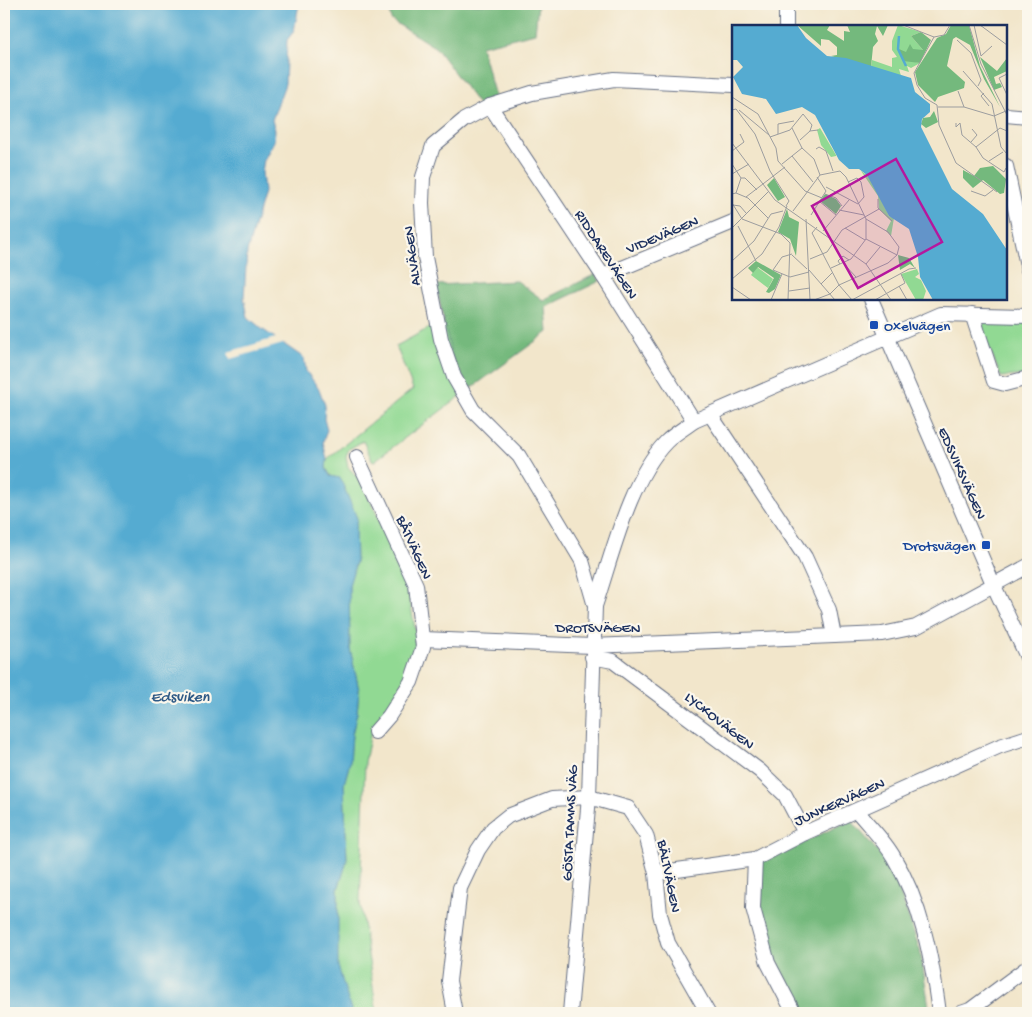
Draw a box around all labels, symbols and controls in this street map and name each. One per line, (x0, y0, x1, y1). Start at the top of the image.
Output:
inset map (732, 25, 1007, 300)
street label: RIDDAREVÄGEN (570, 207, 641, 303)
street label: VIDEVÄGEN (623, 212, 702, 260)
street label: ALVÄGEN (400, 225, 426, 287)
place label: Oxelvägen (884, 318, 950, 336)
marker: Oxelvägen (868, 319, 880, 331)
street label: EDSVIKSVÄGEN (933, 425, 990, 523)
street label: BÅTVÄGEN (391, 512, 435, 583)
place label: Drotsvägen (902, 538, 976, 556)
marker: Drotsvägen (980, 539, 992, 551)
street label: DROTSVÄGEN (554, 620, 641, 638)
water label: Edsviken (151, 689, 210, 708)
street label: LYCKOVÄGEN (680, 689, 757, 755)
street label: GÖSTA TAMMS VÄG (559, 764, 583, 882)
street label: JUNKERVÄGEN (792, 775, 888, 831)
street label: BÄLTVÄGEN (652, 838, 684, 914)

